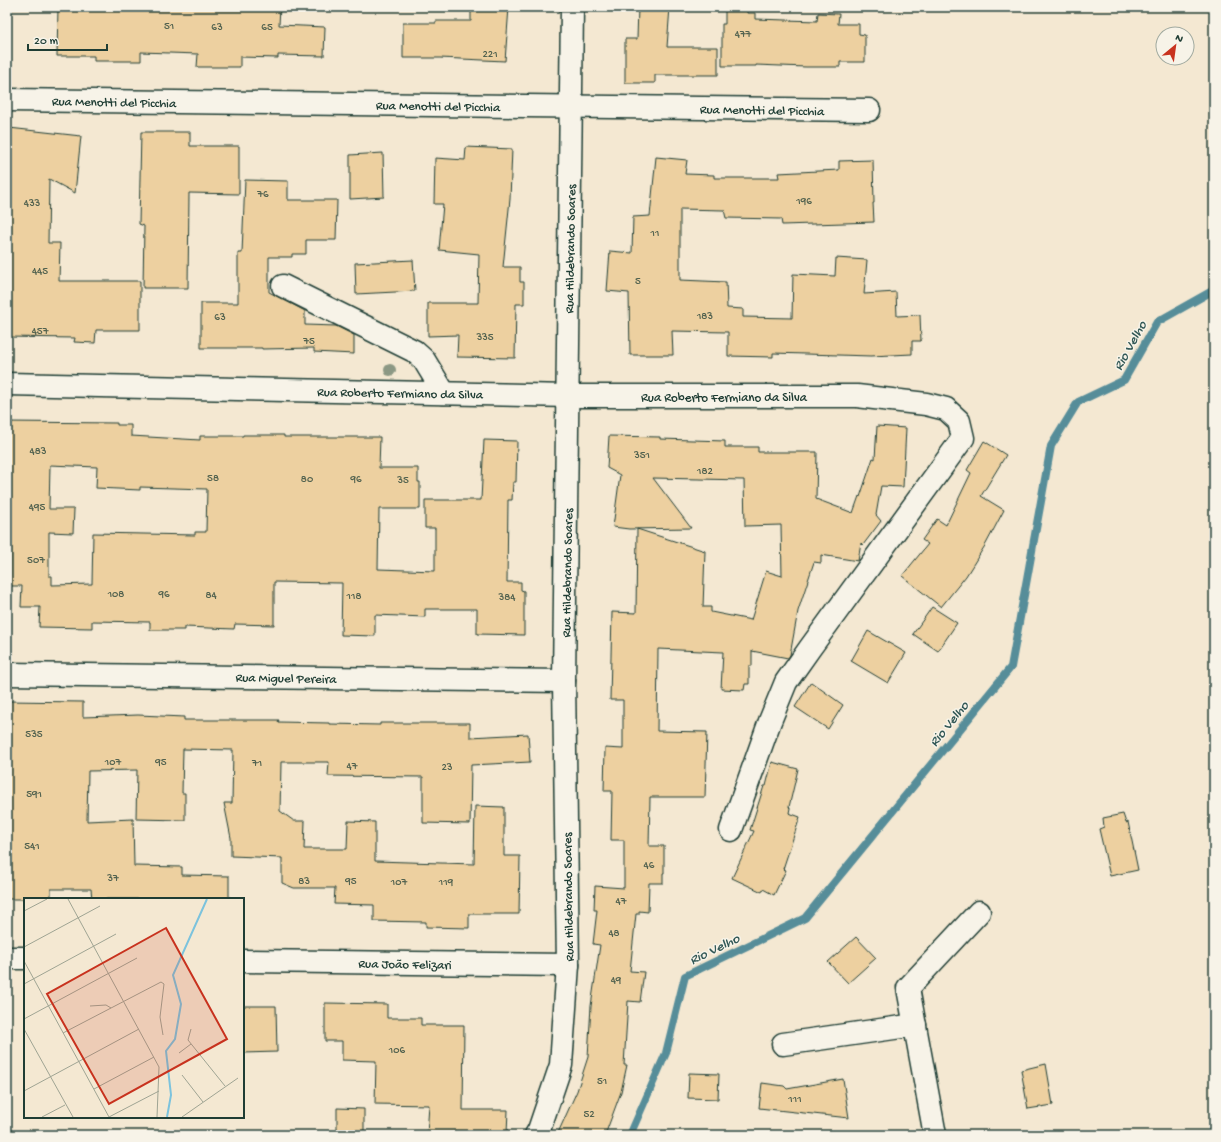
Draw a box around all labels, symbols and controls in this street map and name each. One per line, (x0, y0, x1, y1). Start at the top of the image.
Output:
house number: 51 (164, 21, 174, 33)
house number: 63 (211, 22, 223, 34)
house number: 65 (261, 22, 273, 34)
scale bar (28, 26, 107, 52)
north arrow (1155, 26, 1195, 66)
house number: 477 (735, 29, 752, 41)
text: N (1173, 32, 1185, 46)
text: 20 m (34, 35, 59, 49)
house number: 221 (482, 49, 498, 61)
street label: Rua Menotti del Picchia (52, 95, 177, 112)
street label: Rua Menotti del Picchia (376, 99, 501, 116)
street label: Rua Menotti del Picchia (700, 103, 825, 120)
street label: Rua Hildebrando Soares (563, 183, 580, 314)
house number: 76 (256, 189, 269, 201)
house number: 196 (795, 196, 812, 208)
house number: 433 (24, 198, 41, 210)
house number: 11 (650, 228, 659, 240)
house number: 445 (32, 266, 48, 278)
house number: 5 (635, 276, 641, 288)
house number: 183 (696, 311, 713, 323)
house number: 63 (214, 312, 226, 324)
water label: Rio Velho (1111, 318, 1152, 374)
house number: 457 (32, 326, 49, 338)
house number: 335 (475, 332, 494, 344)
house number: 75 (302, 336, 315, 348)
street label: Rua Roberto Fermiano da Silva (317, 386, 484, 403)
street label: Rua Roberto Fermiano da Silva (641, 391, 808, 406)
house number: 483 (30, 446, 47, 458)
house number: 351 (633, 450, 650, 462)
house number: 182 (696, 466, 714, 478)
house number: 58 (207, 473, 219, 485)
house number: 80 (301, 474, 313, 486)
house number: 96 (349, 474, 362, 486)
house number: 35 (396, 475, 409, 487)
house number: 495 (29, 502, 45, 514)
street label: Rua Hildebrando Soares (560, 507, 577, 638)
house number: 507 (27, 555, 45, 567)
house number: 108 (107, 589, 124, 601)
house number: 96 (157, 589, 170, 601)
house number: 84 (205, 590, 217, 602)
house number: 118 (346, 591, 361, 603)
house number: 384 (498, 592, 516, 604)
street label: Rua Miguel Pereira (235, 671, 337, 688)
water label: Rio Velho (926, 698, 974, 751)
house number: 535 (25, 729, 43, 741)
house number: 107 (104, 757, 121, 769)
house number: 95 (154, 757, 167, 769)
house number: 71 (251, 758, 262, 770)
house number: 47 (347, 761, 358, 773)
house number: 23 (441, 762, 453, 774)
house number: 591 (26, 789, 42, 801)
street label: Rua Hildebrando Soares (561, 831, 578, 962)
house number: 541 (24, 841, 40, 853)
house number: 46 (644, 860, 655, 872)
house number: 37 (106, 873, 119, 885)
house number: 83 (298, 876, 310, 888)
house number: 95 (344, 876, 357, 888)
house number: 107 (390, 877, 407, 889)
house number: 119 (438, 877, 454, 889)
house number: 47 (616, 896, 627, 908)
inset map (24, 898, 244, 1118)
house number: 48 (608, 928, 620, 940)
water label: Rio Velho (687, 930, 744, 970)
street label: Rua João Felizari (358, 957, 452, 974)
house number: 49 (611, 975, 622, 987)
house number: 106 (388, 1045, 406, 1057)
house number: 51 (597, 1076, 607, 1088)
house number: 111 (787, 1094, 802, 1106)
house number: 52 (583, 1109, 595, 1121)

